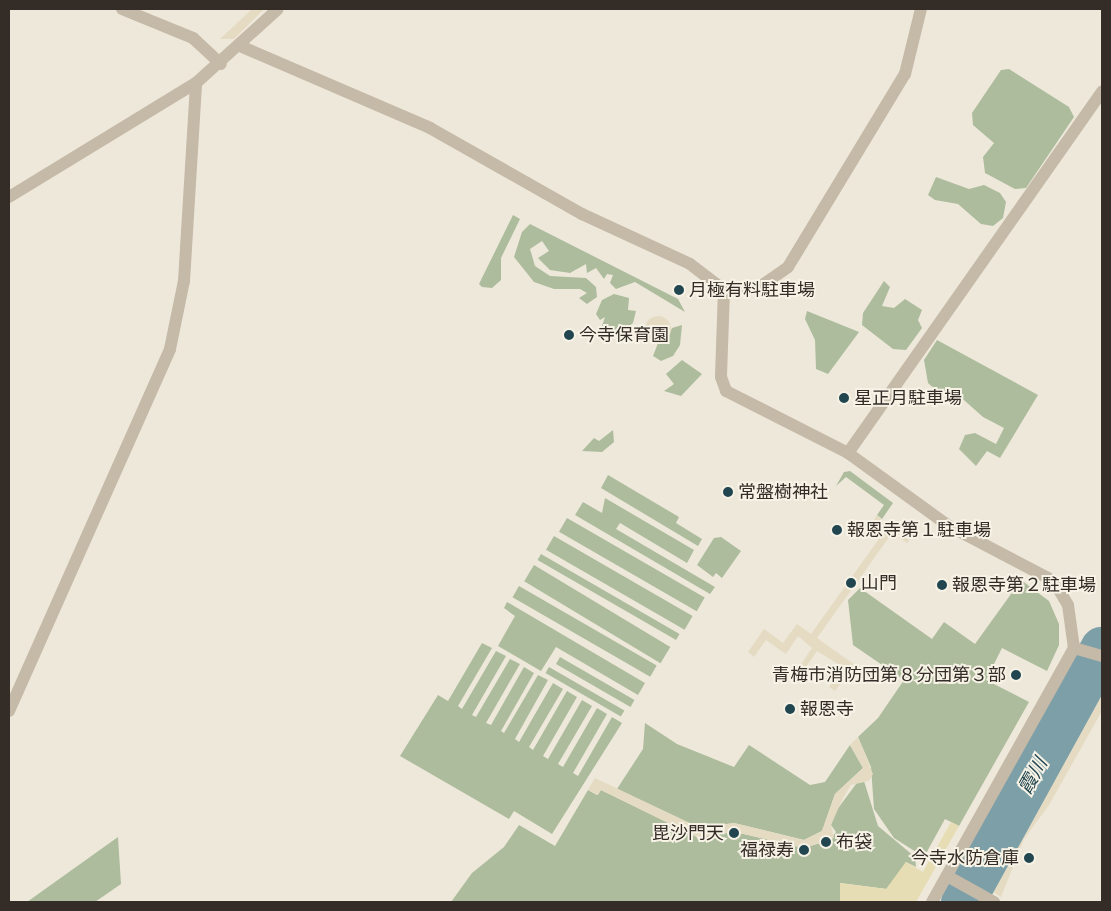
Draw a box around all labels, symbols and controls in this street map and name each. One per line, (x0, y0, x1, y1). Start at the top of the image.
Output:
place label: 月極有料駐車場 (689, 279, 815, 301)
marker: 月極有料駐車場 (673, 284, 685, 296)
place label: 今寺保育園 (579, 324, 669, 346)
marker: 今寺保育園 (563, 329, 575, 341)
place label: 星正月駐車場 (854, 387, 962, 409)
marker: 星正月駐車場 (838, 392, 850, 404)
place label: 常盤樹神社 (738, 481, 828, 503)
marker: 常盤樹神社 (722, 486, 734, 498)
place label: 報恩寺第１駐車場 (847, 519, 991, 541)
marker: 報恩寺第１駐車場 (831, 524, 843, 536)
place label: 山門 (861, 572, 897, 594)
place label: 報恩寺第２駐車場 (952, 574, 1096, 596)
marker: 山門 (845, 577, 857, 589)
marker: 報恩寺第２駐車場 (936, 579, 948, 591)
place label: 青梅市消防団第８分団第３部 (772, 664, 1006, 686)
marker: 青梅市消防団第８分団第３部 (1010, 669, 1022, 681)
place label: 報恩寺 (800, 698, 854, 720)
marker: 報恩寺 (784, 703, 796, 715)
water label: 霞川 (1014, 754, 1052, 798)
place label: 毘沙門天 (652, 822, 724, 844)
marker: 毘沙門天 (728, 827, 740, 839)
place label: 布袋 (836, 831, 872, 853)
marker: 布袋 (820, 836, 832, 848)
place label: 福禄寿 (740, 839, 794, 861)
marker: 福禄寿 (798, 844, 810, 856)
place label: 今寺水防倉庫 (911, 847, 1019, 869)
marker: 今寺水防倉庫 (1023, 852, 1035, 864)

